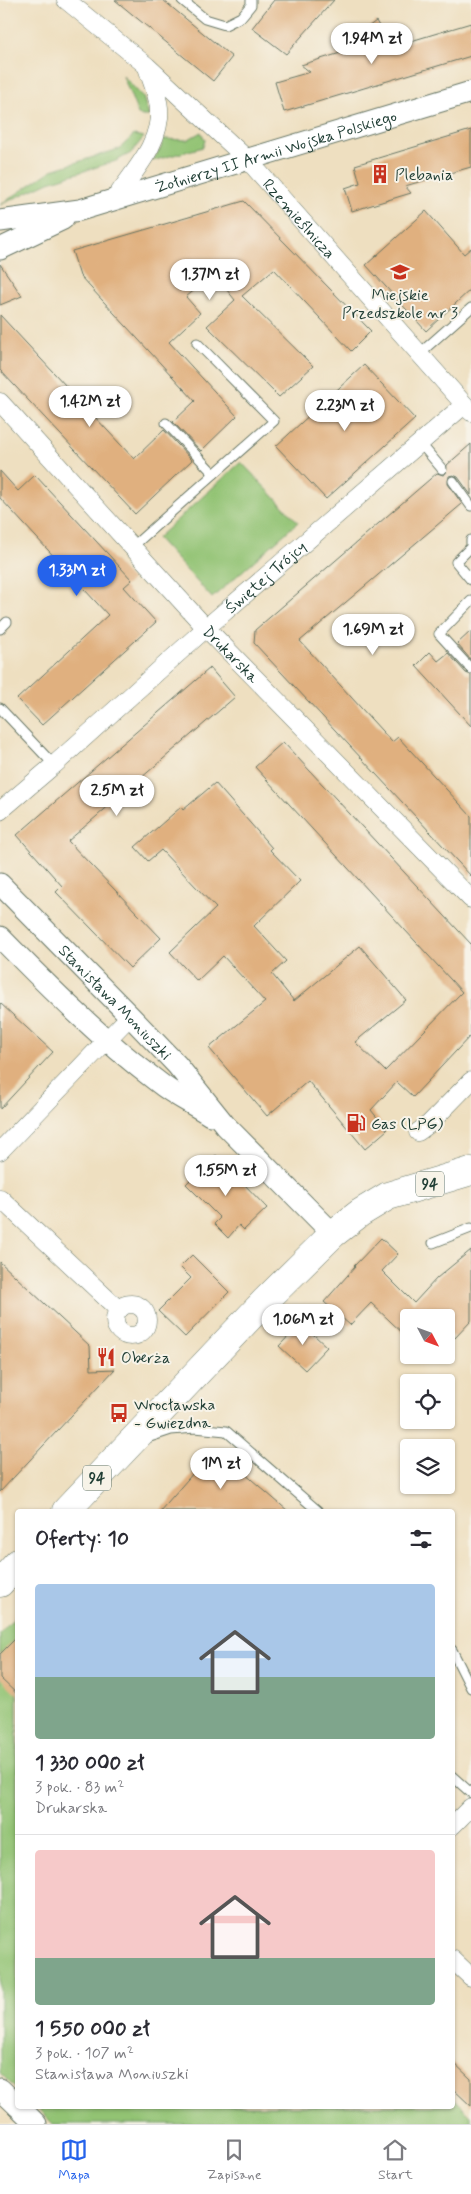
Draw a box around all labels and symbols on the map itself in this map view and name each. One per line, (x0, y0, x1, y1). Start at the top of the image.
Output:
pin: 1.94M zł (320, 22, 424, 65)
street label: Żołnierzy II Armii Wojska Polskiego (153, 106, 399, 199)
building icon: Plebania (369, 163, 391, 185)
place label: Plebania (395, 165, 453, 186)
street label: Rzemieślnicza (257, 175, 339, 264)
pin: 1.37M zł (158, 258, 262, 301)
school or university icon: Miejskie Przedszkole nr 3 (389, 261, 411, 283)
place label: Miejskie Przedszkole nr 3 (342, 285, 458, 324)
pin: 1.42M zł (38, 386, 142, 428)
pin: 2.23M zł (293, 390, 397, 432)
street label: Świętej Trójcy (221, 537, 311, 619)
pin: 1.33M zł (25, 554, 129, 597)
pin: 1.69M zł (321, 614, 425, 656)
street label: Drukarska (198, 622, 263, 688)
pin: 2.5M zł (71, 774, 163, 817)
street label: Stanisława Moniuszki (53, 941, 176, 1065)
fuel station icon: Gas (LPG) (345, 1112, 367, 1134)
place label: Gas (LPG) (371, 1114, 444, 1135)
pin: 1.55M zł (174, 1154, 278, 1197)
road number: 94 (416, 1172, 444, 1196)
pin: 1.06M zł (251, 1304, 355, 1346)
north arrow (400, 1309, 455, 1364)
restaurant icon: Oberża (95, 1346, 117, 1368)
place label: Oberża (121, 1348, 170, 1369)
place label: Wrocławska - Gwiezdna (134, 1395, 216, 1434)
bus stop icon: Wrocławska - Gwiezdna (108, 1402, 130, 1424)
pin: 1M zł (186, 1448, 256, 1490)
road number: 94 (83, 1466, 111, 1490)

